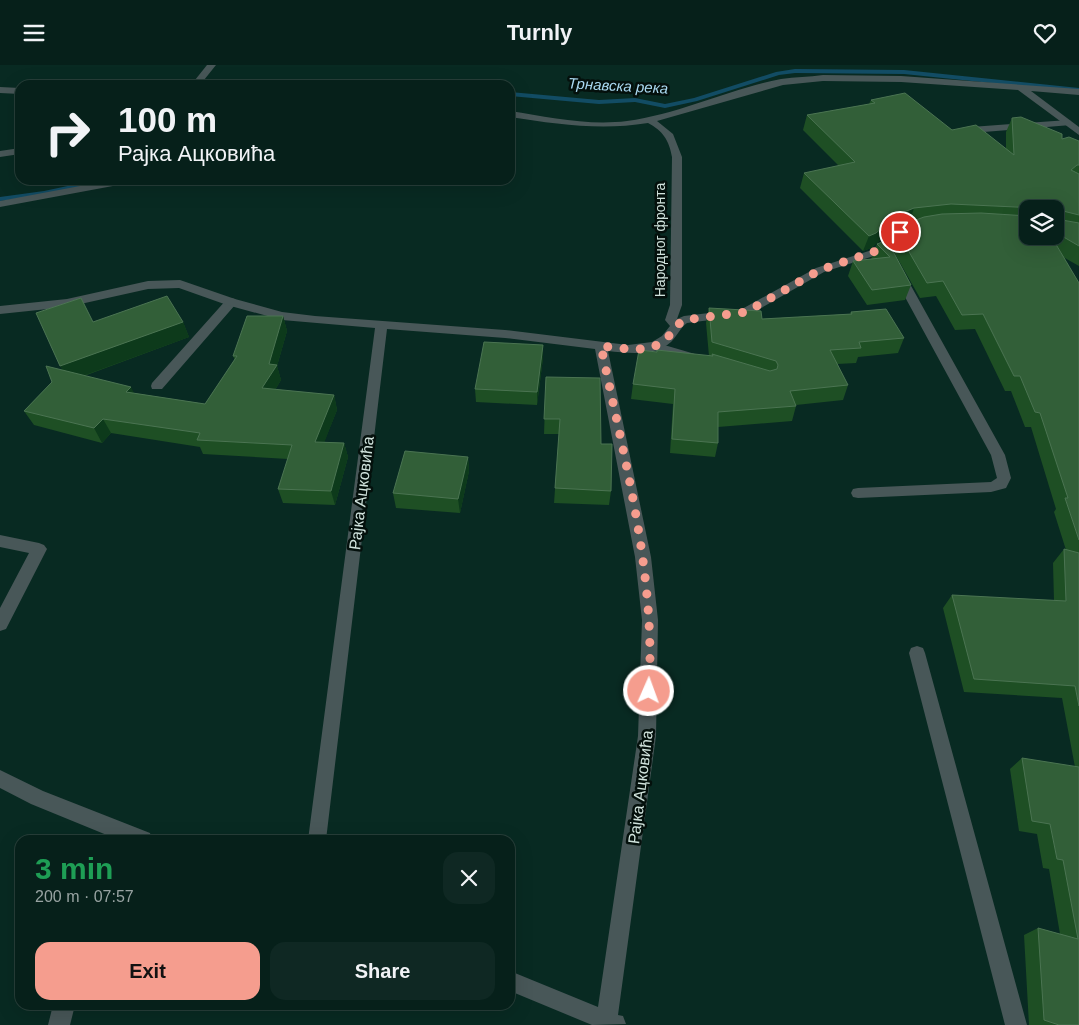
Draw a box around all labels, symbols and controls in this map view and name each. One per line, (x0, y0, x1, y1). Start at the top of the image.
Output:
icon: menu (20, 19, 48, 47)
icon: heart (1031, 19, 1059, 47)
text: Turnly (507, 20, 572, 45)
water label: Трнавска река (567, 74, 669, 97)
icon: right (35, 100, 100, 165)
text: 100 m (118, 100, 217, 139)
text: Рајка Ацковића (118, 141, 275, 166)
street label: Народног фронта (652, 182, 668, 297)
map controls (1019, 200, 1064, 245)
button: layers (1019, 200, 1064, 245)
pin (879, 211, 921, 253)
icon: arrive (886, 218, 914, 246)
street label: Рајка Ацковића (346, 435, 377, 551)
position arrow (622, 664, 674, 716)
street label: Рајка Ацковића (625, 729, 656, 845)
text: 3 min (35, 852, 113, 885)
button: close (443, 852, 495, 904)
text: 200 m · 07:57 (35, 888, 134, 905)
button: Exit (35, 942, 260, 1000)
button: Share (270, 942, 495, 1000)

